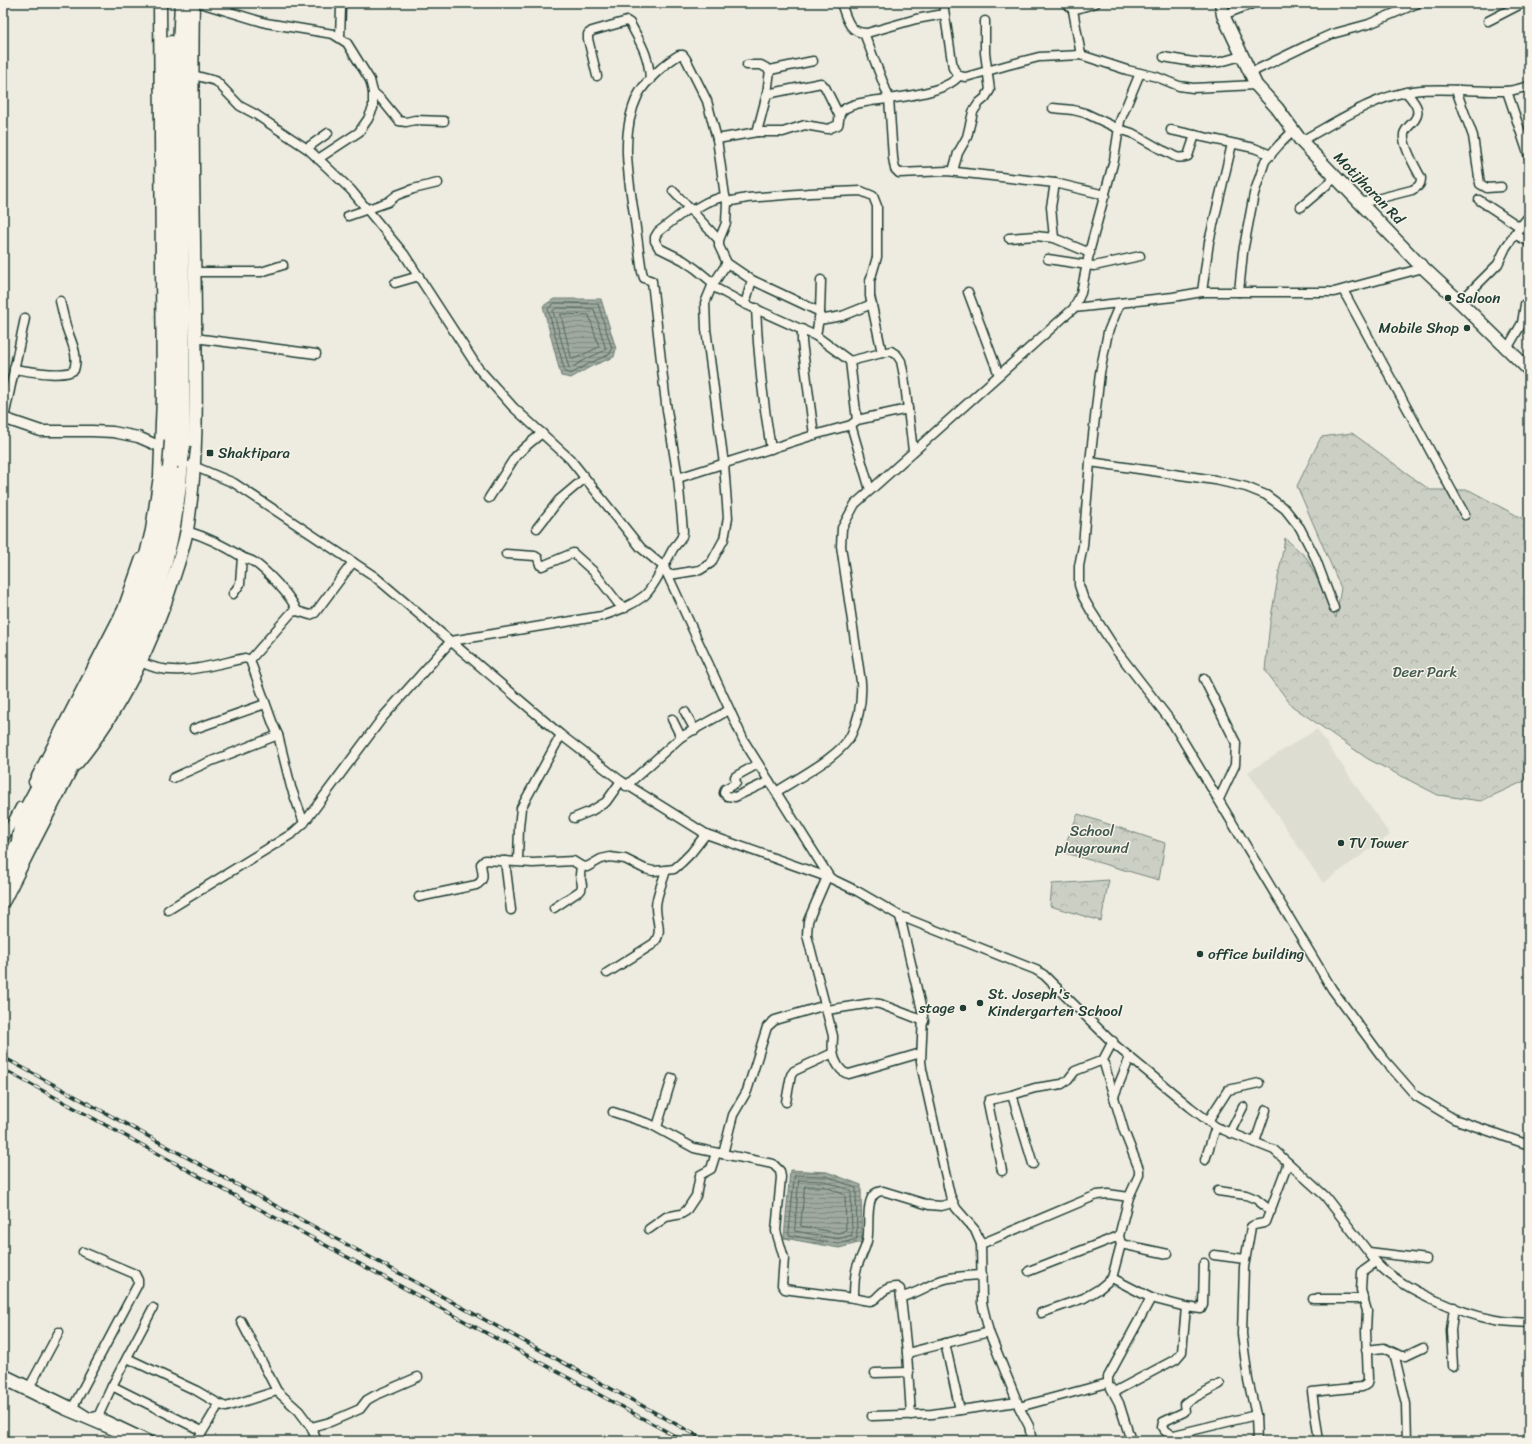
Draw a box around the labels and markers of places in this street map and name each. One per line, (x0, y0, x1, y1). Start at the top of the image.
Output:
place label: Saloon (1456, 285, 1500, 311)
marker: Saloon (1443, 293, 1453, 303)
place label: Mobile Shop (1379, 315, 1459, 341)
marker: Mobile Shop (1462, 323, 1472, 333)
place label: Shaktipara (218, 440, 291, 466)
marker: Shaktipara (205, 448, 215, 458)
place label: TV Tower (1349, 830, 1409, 856)
marker: TV Tower (1336, 838, 1346, 848)
place label: office building (1208, 941, 1304, 967)
marker: office building (1195, 949, 1205, 959)
place label: St. Joseph's Kindergarten School (988, 981, 1123, 1024)
place label: stage (918, 995, 955, 1021)
marker: St. Joseph's Kindergarten School (975, 998, 985, 1008)
marker: stage (958, 1003, 968, 1013)

